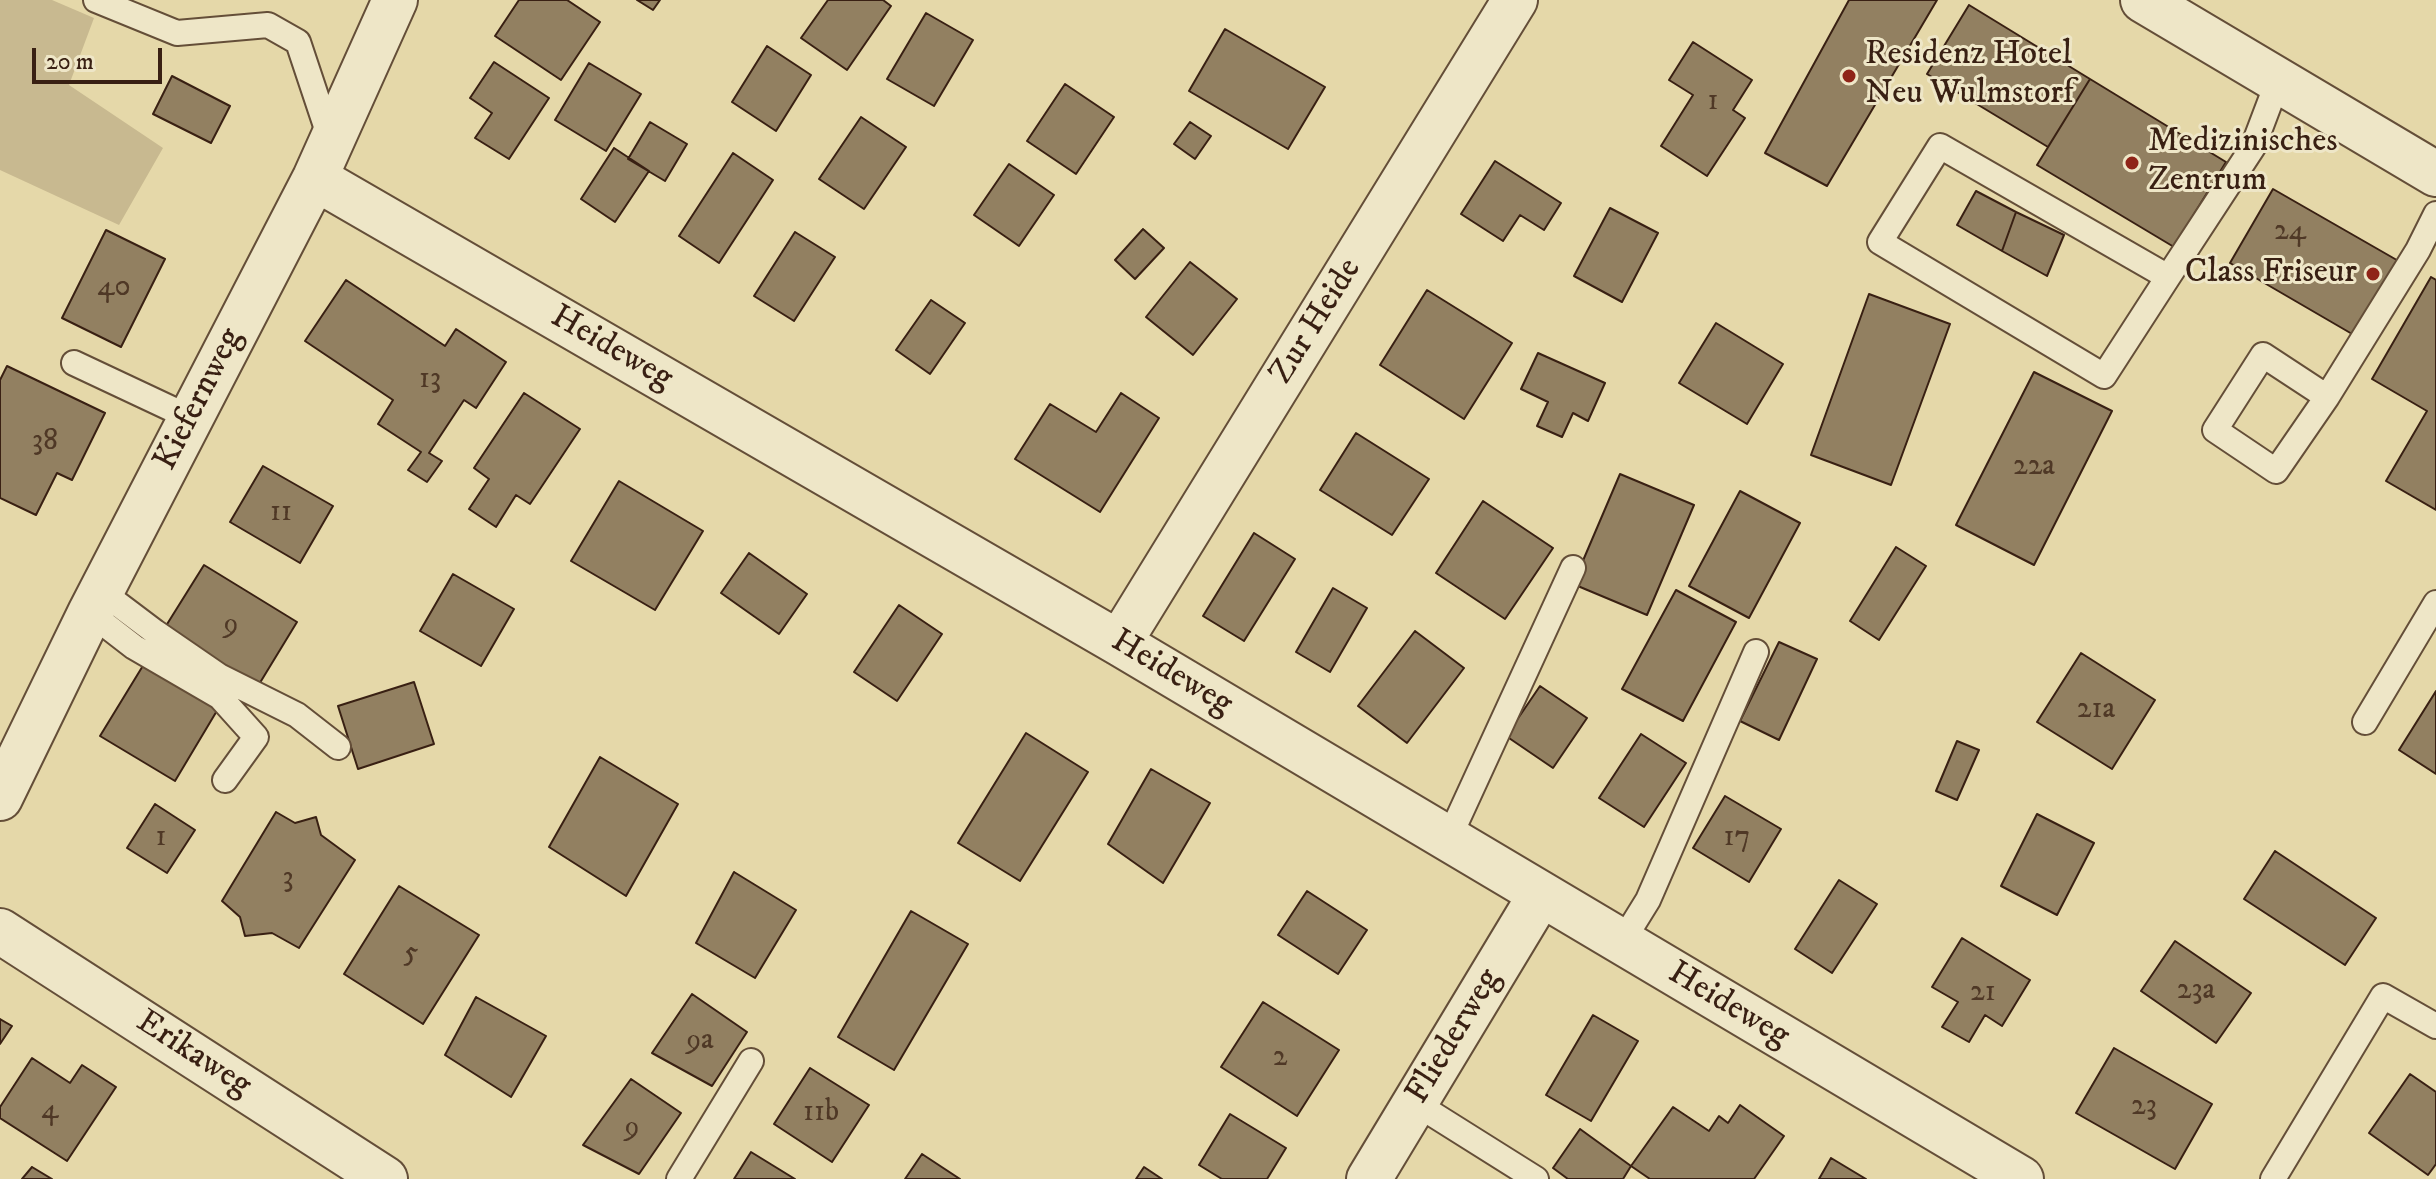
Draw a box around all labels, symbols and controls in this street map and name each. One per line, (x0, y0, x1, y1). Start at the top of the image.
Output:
scale bar (36, 32, 166, 82)
place label: Residenz Hotel Neu Wulmstorf (1865, 36, 2074, 116)
text: 20 m (46, 47, 94, 77)
marker: Residenz Hotel Neu Wulmstorf (1840, 67, 1858, 85)
house number: 1 (1707, 85, 1719, 121)
place label: Medizinisches Zentrum (2148, 123, 2338, 202)
marker: Medizinisches Zentrum (2123, 154, 2141, 172)
house number: 24 (2274, 215, 2306, 251)
street label: Zur Heide (1263, 252, 1371, 392)
place label: Class Friseur (2185, 254, 2357, 294)
marker: Class Friseur (2364, 265, 2382, 283)
house number: 40 (97, 271, 131, 307)
street label: Heideweg (543, 298, 679, 400)
street label: Kiefernweg (147, 322, 253, 478)
house number: 13 (419, 363, 441, 399)
house number: 38 (32, 425, 58, 461)
house number: 22a (2013, 450, 2055, 486)
house number: 11 (270, 496, 292, 532)
house number: 9 (224, 608, 238, 644)
street label: Heideweg (1103, 622, 1239, 726)
house number: 21a (2077, 693, 2115, 729)
house number: 1 (155, 821, 167, 857)
house number: 17 (1724, 821, 1750, 857)
house number: 3 (282, 862, 294, 898)
house number: 5 (404, 937, 418, 973)
street label: Heideweg (1660, 954, 1796, 1058)
street label: Fliederweg (1399, 962, 1511, 1112)
house number: 23a (2177, 974, 2215, 1010)
house number: 21 (1970, 976, 1996, 1012)
street label: Erikaweg (128, 1003, 258, 1107)
house number: 9a (686, 1024, 714, 1060)
house number: 2 (1273, 1041, 1287, 1077)
house number: 23 (2131, 1090, 2157, 1126)
house number: 4 (41, 1094, 59, 1130)
house number: 11b (803, 1096, 839, 1132)
house number: 9 (625, 1111, 639, 1147)

